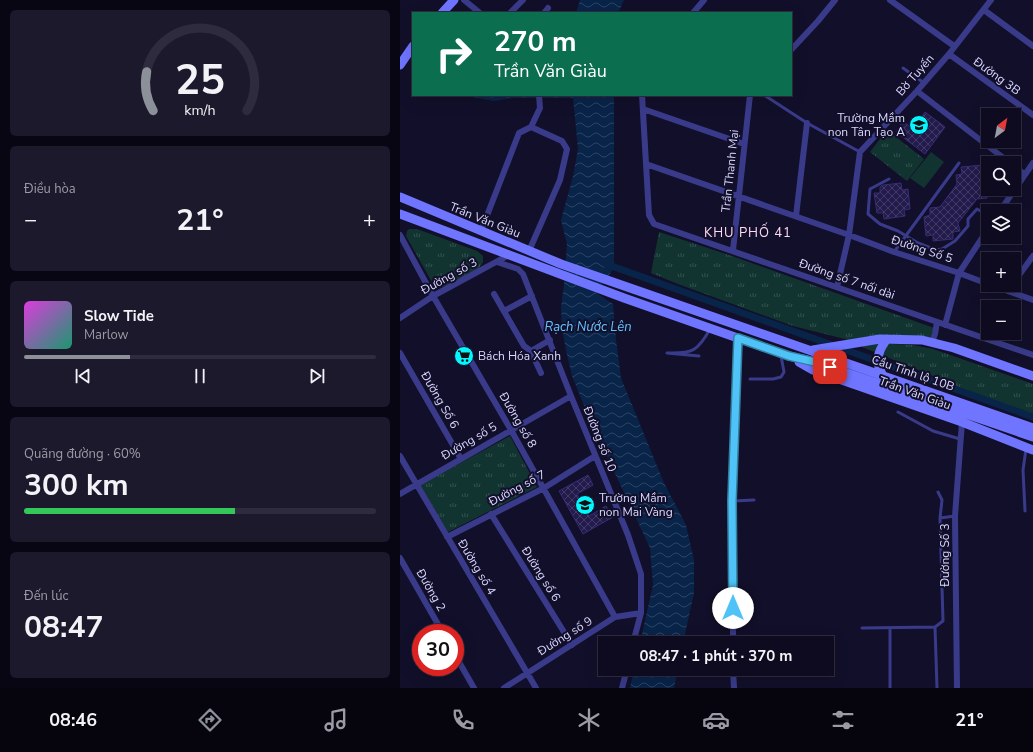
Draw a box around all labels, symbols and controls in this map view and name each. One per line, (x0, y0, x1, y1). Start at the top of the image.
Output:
text: 270 m (494, 23, 577, 61)
icon: right (428, 28, 480, 80)
street label: Bờ Tuyến (892, 51, 938, 99)
text: 25 (175, 52, 225, 109)
street label: Đường 3B (969, 53, 1024, 99)
text: Trần Văn Giàu (494, 59, 607, 83)
text: km/h (184, 100, 216, 119)
north arrow (981, 108, 1021, 148)
map controls (981, 108, 1021, 340)
place label: Trường Mầm non Tân Tạo A (828, 110, 905, 140)
school or university icon: Trường Mầm non Tân Tạo A (908, 114, 930, 136)
street label: Trần Thanh Mại (718, 129, 742, 213)
button: search (981, 156, 1021, 196)
text: Điều hòa (24, 180, 76, 198)
street label: Trần Văn Giàu (447, 198, 523, 242)
text: 21° (176, 200, 224, 241)
button: layers (981, 204, 1021, 244)
text: − (24, 205, 37, 235)
text: + (363, 205, 376, 235)
district label: KHU PHỐ 41 (704, 222, 792, 242)
street label: Đường Số 5 (888, 231, 955, 266)
button: + (981, 252, 1021, 292)
street label: Đường số 3 (417, 254, 480, 299)
street label: Đường số 7 nối dài (796, 255, 897, 303)
button: − (981, 300, 1021, 340)
text: Slow Tide (84, 306, 154, 326)
water label: Rạch Nước Lên (544, 318, 632, 336)
text: Marlow (84, 326, 129, 344)
supermarket icon: Bách Hóa Xanh (453, 345, 475, 367)
place label: Bách Hóa Xanh (478, 348, 561, 364)
pin (813, 350, 847, 384)
street label: Cầu Tỉnh lộ 10B (869, 351, 957, 395)
icon: arrive (819, 356, 841, 378)
icon: previous (72, 365, 94, 387)
icon: pause (189, 365, 211, 387)
icon: next (306, 365, 328, 387)
street label: Đường Số 6 (417, 368, 463, 432)
street label: Trần Văn Giàu (877, 373, 953, 413)
street label: Đường số 8 (495, 388, 540, 451)
street label: Đường số 10 (579, 403, 620, 474)
street label: Đường số 5 (437, 419, 500, 464)
text: Quãng đường · 60% (24, 445, 141, 463)
text: 300 km (24, 465, 129, 506)
street label: Đường số 7 (485, 466, 548, 510)
place label: Trường Mầm non Mai Vàng (599, 490, 673, 520)
school or university icon: Trường Mầm non Mai Vàng (574, 494, 596, 516)
street label: Đường Số 3 (937, 523, 953, 588)
street label: Đường số 4 (454, 535, 500, 598)
street label: Đường số 6 (517, 543, 564, 605)
street label: Đường 2 (412, 565, 450, 614)
text: Đến lúc (24, 587, 68, 605)
position arrow (712, 587, 754, 629)
text: 08:47 (24, 607, 103, 648)
street label: Đường số 9 (534, 613, 596, 660)
speed limit sign: 30 (412, 624, 464, 676)
text: 08:47 · 1 phút · 370 m (640, 646, 792, 666)
icon: directions (196, 706, 224, 734)
icon: music (322, 706, 350, 734)
icon: phone (449, 706, 477, 734)
icon: climate (575, 706, 603, 734)
icon: car (702, 706, 730, 734)
icon: filters (829, 706, 857, 734)
text: 08:46 (49, 708, 97, 732)
text: 21° (955, 708, 984, 732)

